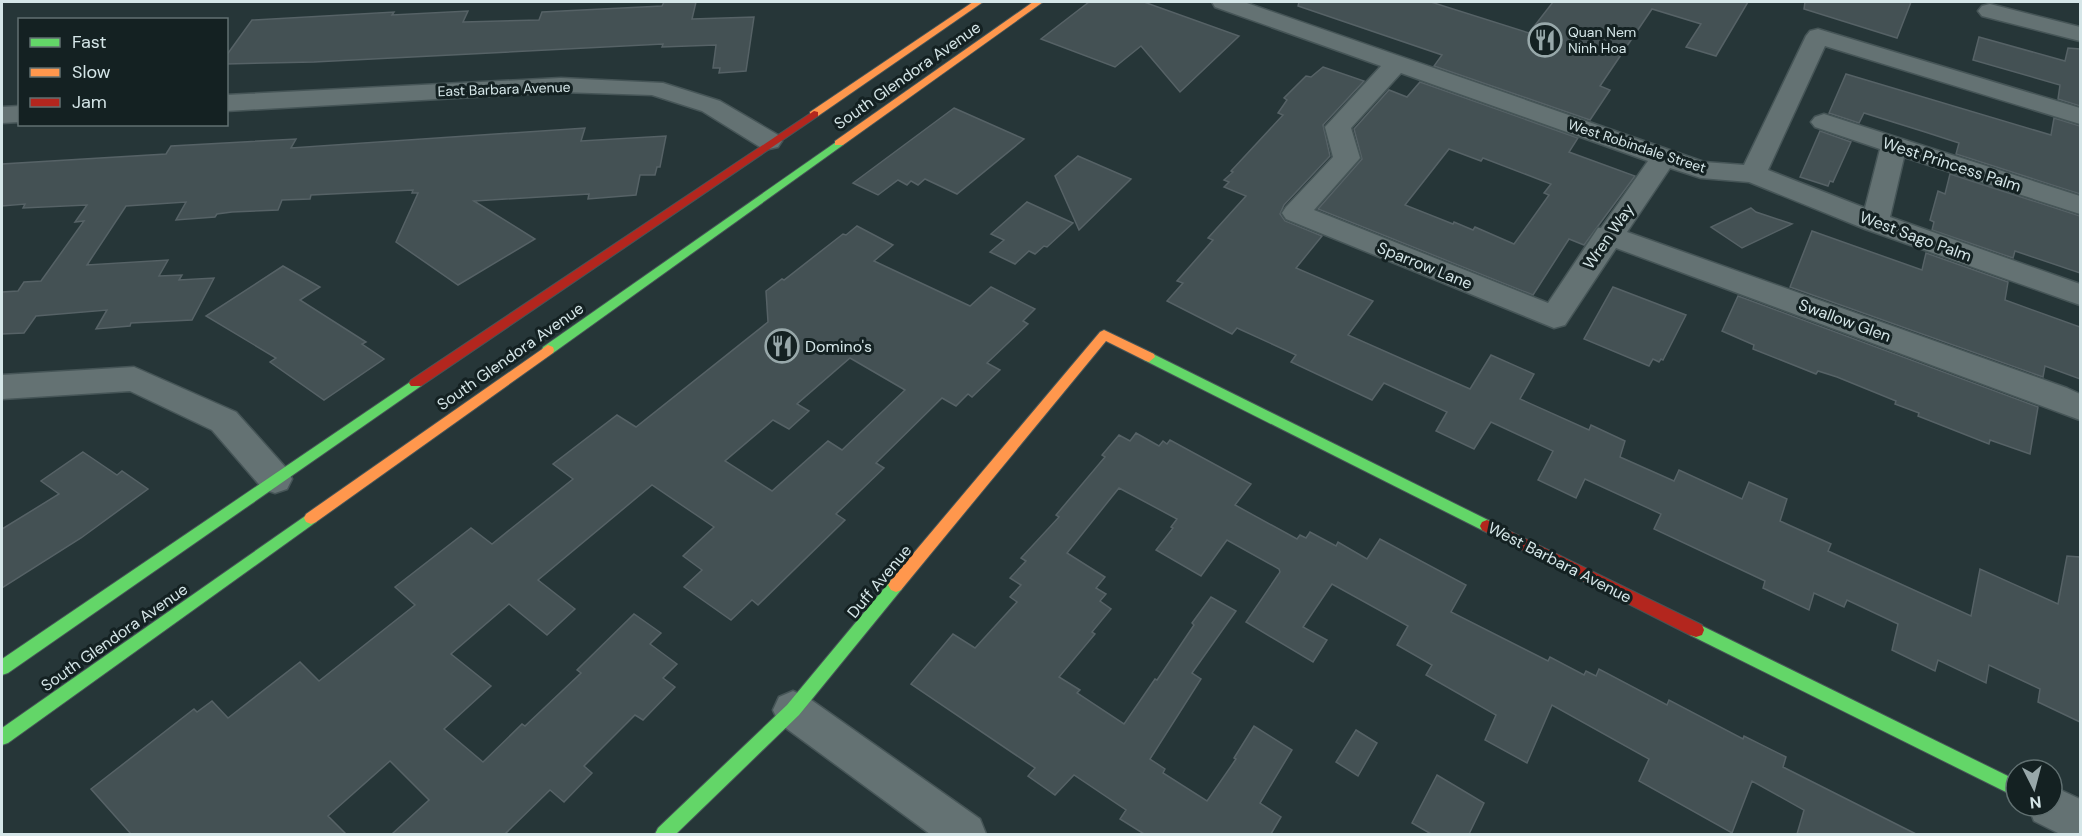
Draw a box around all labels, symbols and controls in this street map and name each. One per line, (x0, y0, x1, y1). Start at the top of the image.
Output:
street label: South Glendora Avenue (830, 17, 985, 134)
legend (18, 18, 228, 126)
restaurant icon: Quan Nem Ninh Hoa (1527, 22, 1563, 58)
place label: Quan Nem Ninh Hoa (1568, 23, 1636, 57)
text: Fast (72, 30, 107, 54)
text: Slow (72, 60, 111, 84)
street label: East Barbara Avenue (437, 78, 571, 100)
text: Jam (72, 90, 107, 114)
street label: West Robindale Street (1566, 115, 1708, 177)
street label: West Princess Palm (1880, 132, 2024, 197)
street label: Wren Way (1578, 199, 1639, 273)
street label: West Sago Palm (1857, 206, 1975, 266)
street label: Sparrow Lane (1374, 237, 1475, 294)
street label: Swallow Glen (1796, 294, 1894, 347)
street label: South Glendora Avenue (433, 298, 588, 415)
restaurant icon: Domino's (764, 328, 800, 364)
place label: Domino's (805, 336, 872, 357)
street label: West Barbara Avenue (1485, 517, 1635, 608)
street label: Duff Avenue (843, 540, 916, 622)
street label: South Glendora Avenue (37, 579, 192, 696)
north arrow (2004, 758, 2064, 818)
text: N (2029, 791, 2042, 813)

